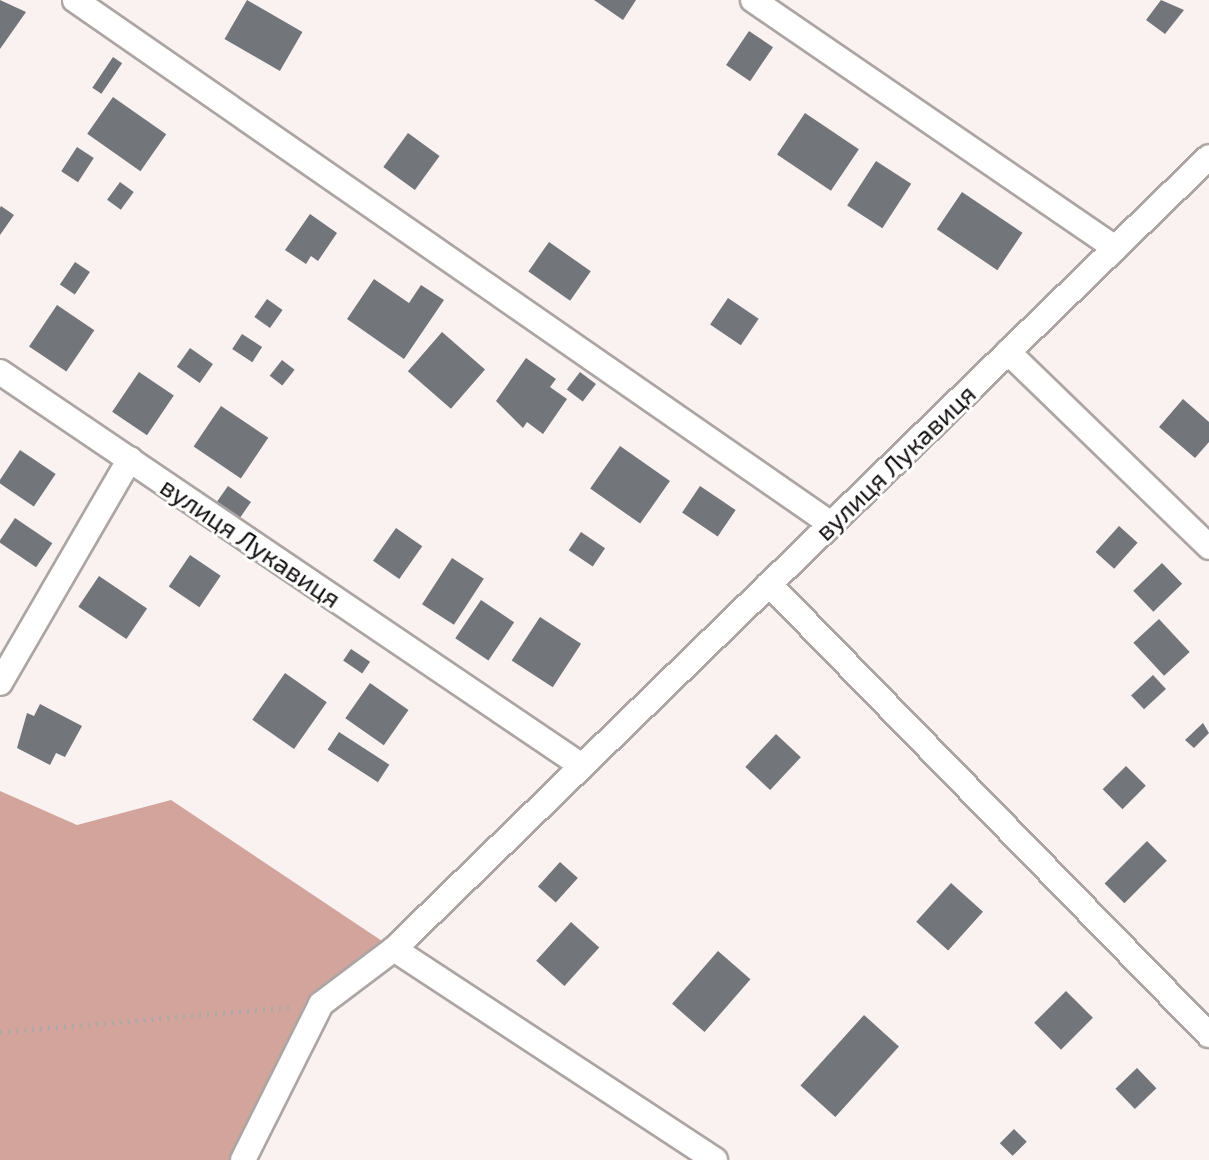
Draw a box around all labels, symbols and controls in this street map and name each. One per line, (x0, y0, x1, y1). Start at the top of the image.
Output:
street label: вулиця Лукавиця (808, 378, 982, 546)
street label: вулиця Лукавиця (155, 470, 347, 614)

